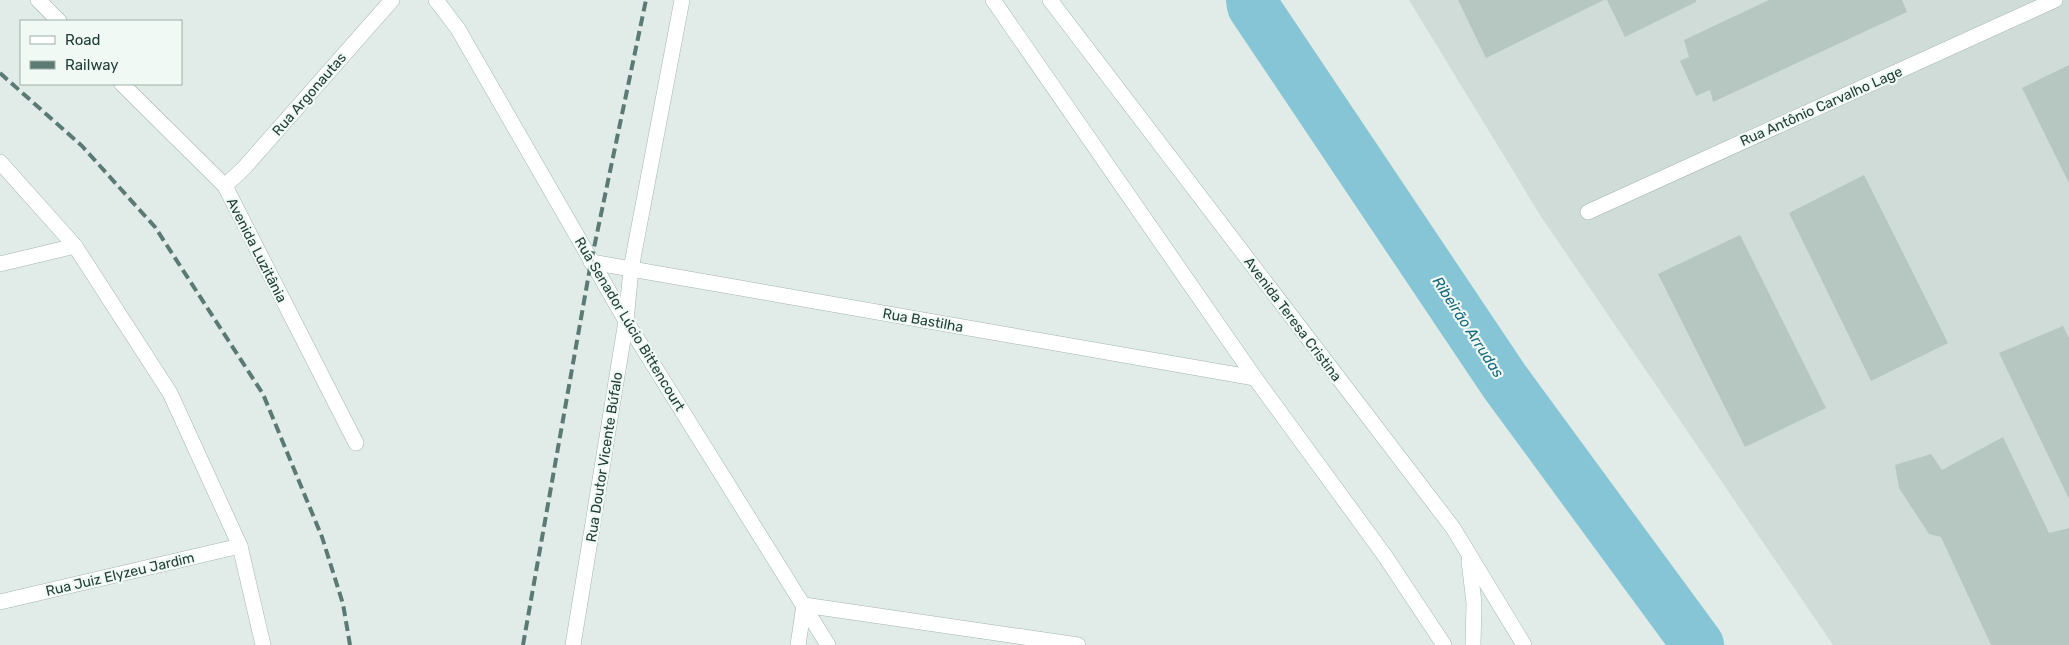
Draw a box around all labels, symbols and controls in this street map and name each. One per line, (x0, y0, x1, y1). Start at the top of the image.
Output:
legend (20, 20, 182, 85)
text: Road (65, 31, 101, 49)
street label: Rua Argonautas (269, 49, 350, 139)
text: Railway (65, 56, 119, 74)
street label: Rua Antônio Carvalho Lage (1737, 63, 1905, 150)
street label: Avenida Luzitânia (223, 195, 290, 305)
street label: Rua Senador Lúcio Bittencourt (571, 234, 689, 415)
street label: Avenida Teresa Cristina (1240, 254, 1345, 385)
water label: Ribeirão Arrudas (1429, 273, 1508, 381)
street label: Rua Bastilha (881, 305, 965, 336)
street label: Rua Doutor Vicente Búfalo (583, 371, 626, 543)
street label: Rua Juiz Elyzeu Jardim (44, 549, 196, 600)

